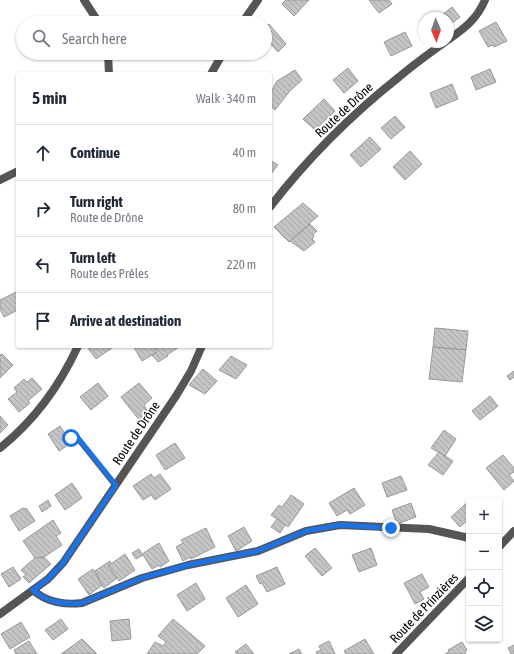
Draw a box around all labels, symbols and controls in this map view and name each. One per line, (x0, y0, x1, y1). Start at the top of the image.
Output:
north arrow (418, 12, 454, 48)
search box (16, 16, 272, 60)
icon: search (30, 27, 52, 49)
text: Search here (62, 30, 127, 47)
street label: Route de Drône (312, 79, 376, 141)
text: 5 min (32, 88, 67, 108)
text: Walk · 340 m (196, 91, 256, 106)
icon: ahead (32, 142, 54, 164)
text: Continue (70, 144, 120, 161)
text: 40 m (233, 145, 256, 160)
text: Turn right (70, 193, 123, 210)
icon: right (32, 198, 54, 220)
text: 80 m (233, 201, 256, 216)
text: Route de Drône (70, 210, 143, 225)
text: Turn left (70, 249, 116, 266)
icon: left (32, 254, 54, 276)
text: 220 m (227, 257, 256, 272)
text: Route des Prêles (70, 266, 149, 281)
icon: arrive (32, 310, 54, 332)
text: Arrive at destination (70, 312, 181, 329)
street label: Route de Drône (109, 398, 163, 468)
route start (62, 429, 80, 447)
map controls (466, 498, 502, 642)
button: + (466, 498, 502, 534)
route end (382, 519, 400, 537)
button: − (466, 534, 502, 570)
street label: Route de Prinzières (387, 570, 461, 646)
button: locate (466, 570, 502, 606)
button: layers (466, 606, 502, 642)

